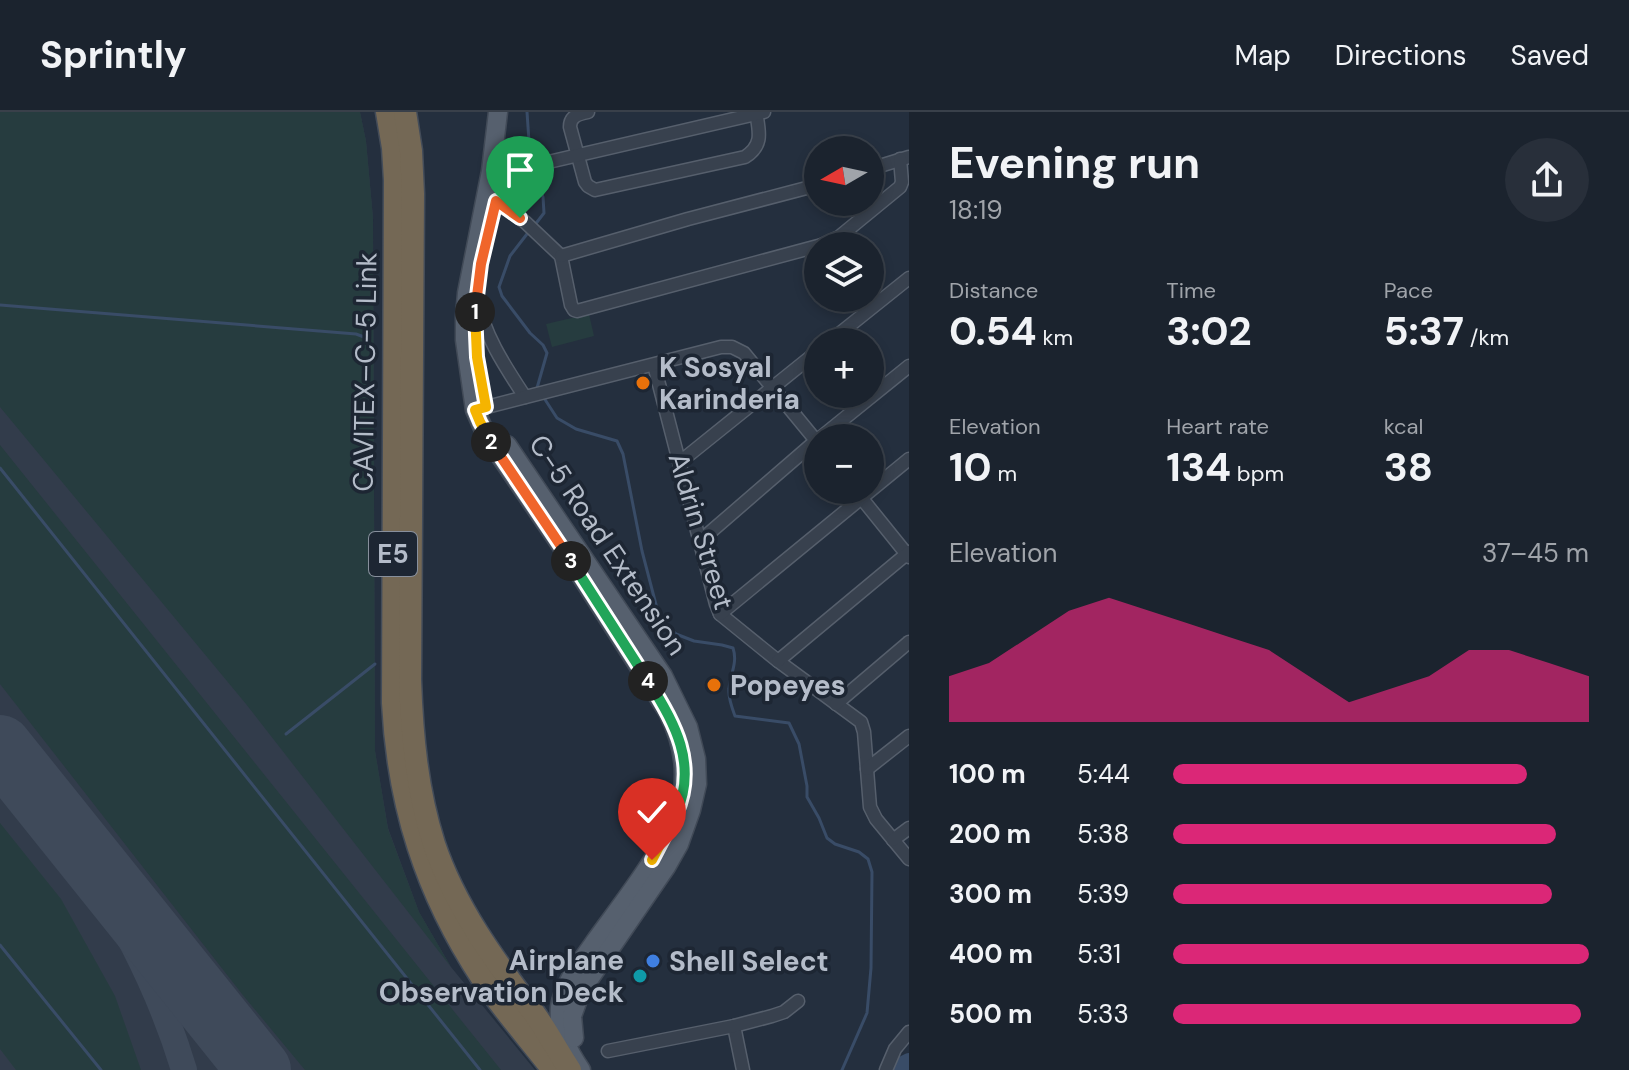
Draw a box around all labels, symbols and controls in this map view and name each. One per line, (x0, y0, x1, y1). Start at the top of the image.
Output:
text: Sprintly (40, 30, 187, 80)
text: Map (1234, 37, 1291, 74)
text: Directions (1335, 37, 1467, 74)
text: Saved (1511, 37, 1589, 74)
text: Evening run (949, 134, 1200, 192)
pin (486, 136, 554, 218)
north arrow (804, 136, 884, 216)
map controls (804, 136, 884, 504)
button: share (1505, 138, 1589, 222)
icon: arrive (498, 148, 542, 192)
text: 18:19 (949, 193, 1003, 227)
button: layers (804, 232, 884, 312)
street label: CAVITEX–C-5 Link (344, 252, 386, 492)
text: Distance (949, 276, 1038, 305)
text: Time (1166, 276, 1216, 305)
text: Pace (1384, 276, 1433, 305)
pin: 1 (455, 292, 495, 332)
text: 1 (471, 297, 479, 326)
text: 0.54 (949, 305, 1037, 357)
text: 3:02 (1166, 305, 1252, 357)
text: 5:37 (1384, 305, 1464, 357)
text: km (1037, 323, 1073, 352)
text: /km (1464, 323, 1509, 352)
button: + (804, 328, 884, 408)
place label: K Sosyal Karinderia (659, 349, 800, 418)
marker: K Sosyal Karinderia (634, 374, 652, 392)
text: Elevation (949, 412, 1041, 441)
text: Heart rate (1166, 412, 1269, 441)
text: kcal (1384, 412, 1423, 441)
pin: 2 (471, 422, 511, 462)
button: − (804, 424, 884, 504)
text: 2 (485, 427, 497, 456)
street label: C-5 Road Extension (520, 428, 696, 662)
text: 10 (949, 441, 992, 493)
text: 134 (1166, 441, 1231, 493)
text: 38 (1384, 441, 1433, 493)
street label: Aldrin Street (660, 448, 742, 614)
text: m (992, 459, 1017, 488)
text: bpm (1231, 459, 1284, 488)
road number: E5 (369, 532, 417, 576)
text: Elevation (949, 536, 1057, 570)
text: 37–45 m (1482, 536, 1589, 570)
pin: 3 (551, 541, 591, 581)
text: 3 (564, 546, 578, 575)
pin: 4 (628, 661, 668, 701)
text: 4 (641, 666, 655, 695)
place label: Popeyes (730, 667, 846, 704)
marker: Popeyes (705, 676, 723, 694)
text: 100 m (949, 757, 1026, 791)
text: 5:44 (1077, 757, 1130, 791)
pin (618, 778, 686, 860)
icon: check (630, 790, 674, 834)
text: 200 m (949, 817, 1031, 851)
text: 5:38 (1077, 817, 1129, 851)
text: 300 m (949, 877, 1032, 911)
text: 5:39 (1077, 877, 1129, 911)
text: 400 m (949, 937, 1033, 971)
text: 5:31 (1077, 937, 1121, 971)
place label: Airplane Observation Deck (379, 942, 624, 1011)
place label: Shell Select (669, 943, 829, 980)
marker: Shell Select (644, 952, 662, 970)
marker: Airplane Observation Deck (631, 967, 649, 985)
text: 500 m (949, 997, 1032, 1031)
text: 5:33 (1077, 997, 1129, 1031)

